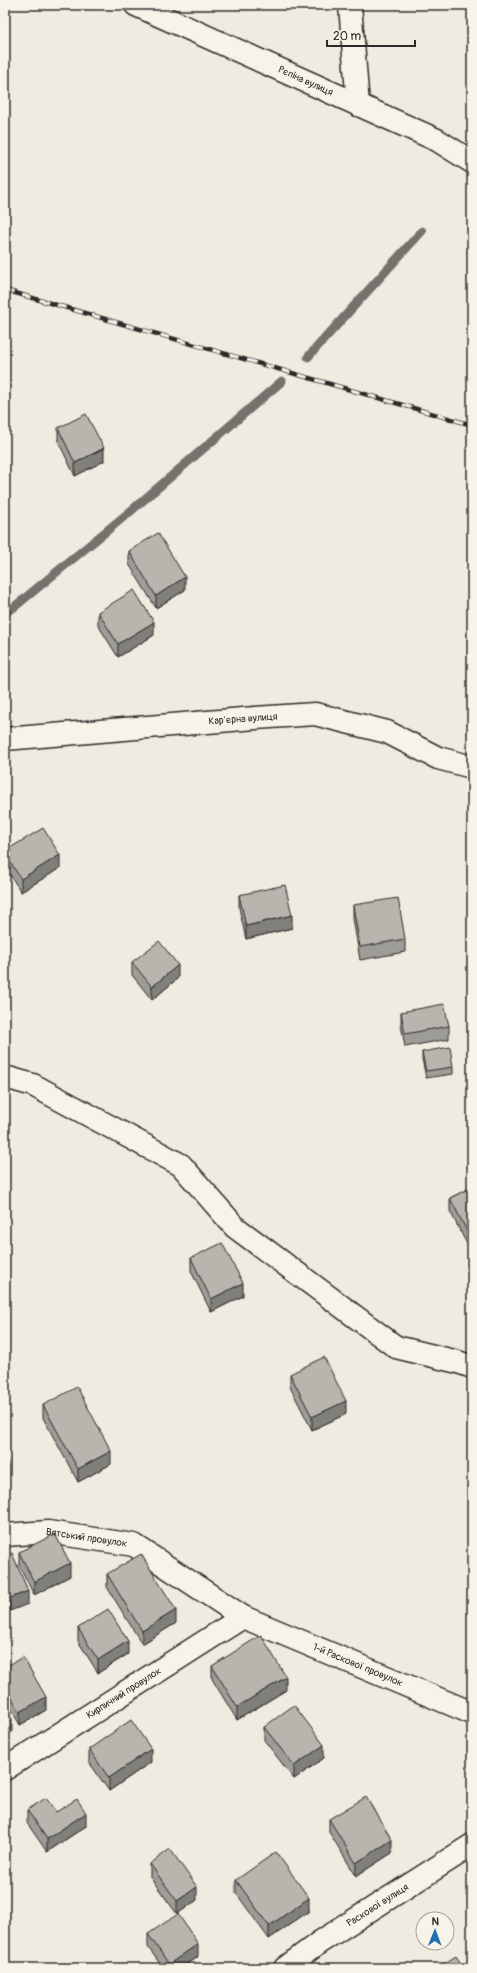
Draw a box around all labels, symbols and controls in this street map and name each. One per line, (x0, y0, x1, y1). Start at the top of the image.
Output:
scale bar (327, 22, 415, 48)
text: 20 m (333, 29, 362, 44)
street label: Рєпіна вулиця (276, 64, 335, 99)
street label: Карʼєрна вулиця (208, 711, 278, 727)
street label: Вятський провулок (45, 1526, 128, 1550)
street label: 1-й Раскової провулок (311, 1641, 404, 1689)
street label: Кирпичний провулок (84, 1665, 163, 1721)
street label: Раскової вулиця (344, 1881, 411, 1929)
north arrow (415, 1911, 455, 1951)
text: N (431, 1915, 440, 1928)

